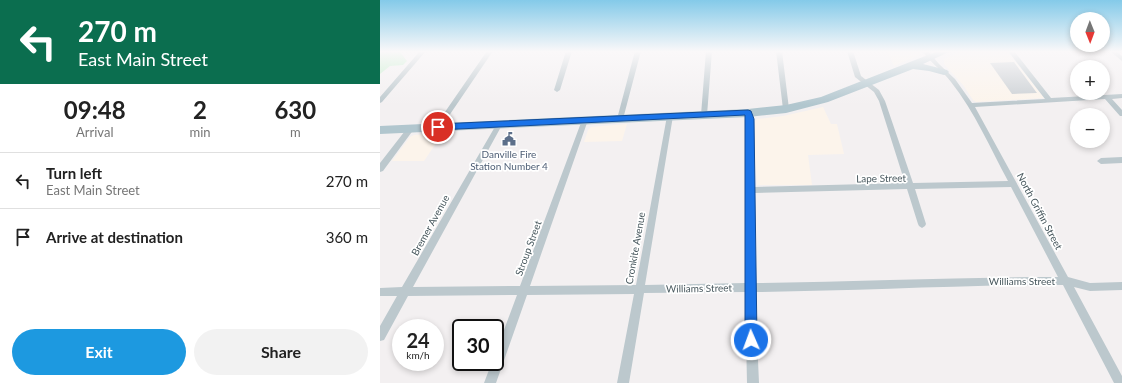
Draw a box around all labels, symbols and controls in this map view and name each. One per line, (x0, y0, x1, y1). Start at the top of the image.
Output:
north arrow (1070, 12, 1110, 52)
map controls (1070, 12, 1110, 148)
text: 270 m (78, 14, 157, 48)
icon: left (12, 16, 64, 68)
text: East Main Street (78, 48, 208, 70)
button: + (1070, 60, 1110, 100)
text: 09:48 (64, 95, 126, 124)
text: 2 (193, 95, 207, 124)
text: 630 (274, 95, 316, 124)
button: − (1070, 108, 1110, 148)
pin (421, 110, 455, 144)
icon: arrive (427, 116, 449, 138)
text: Arrival (76, 124, 113, 140)
text: min (190, 124, 211, 140)
text: m (290, 124, 301, 140)
public building icon: Danville Fire Station Number 4 (501, 131, 517, 147)
place label: Danville Fire Station Number 4 (470, 148, 548, 172)
text: Turn left (46, 164, 102, 182)
icon: left (12, 170, 34, 192)
street label: North Griffin Street (1015, 171, 1065, 252)
text: 270 m (326, 172, 368, 190)
street label: Lape Street (856, 172, 906, 184)
text: East Main Street (46, 182, 140, 198)
street label: Bremer Avenue (408, 193, 452, 257)
street label: Cronkite Avenue (623, 211, 647, 285)
street label: Stroup Street (512, 218, 544, 277)
icon: arrive (12, 226, 34, 248)
text: Arrive at destination (46, 228, 183, 246)
text: 360 m (326, 228, 368, 246)
street label: Williams Street (989, 275, 1056, 287)
street label: Williams Street (666, 281, 733, 295)
speed limit sign: 30 (452, 319, 504, 371)
position arrow (730, 319, 772, 361)
text: 24 (406, 328, 430, 352)
button: Exit (12, 329, 186, 375)
button: Share (194, 329, 368, 375)
text: km/h (406, 349, 430, 361)

